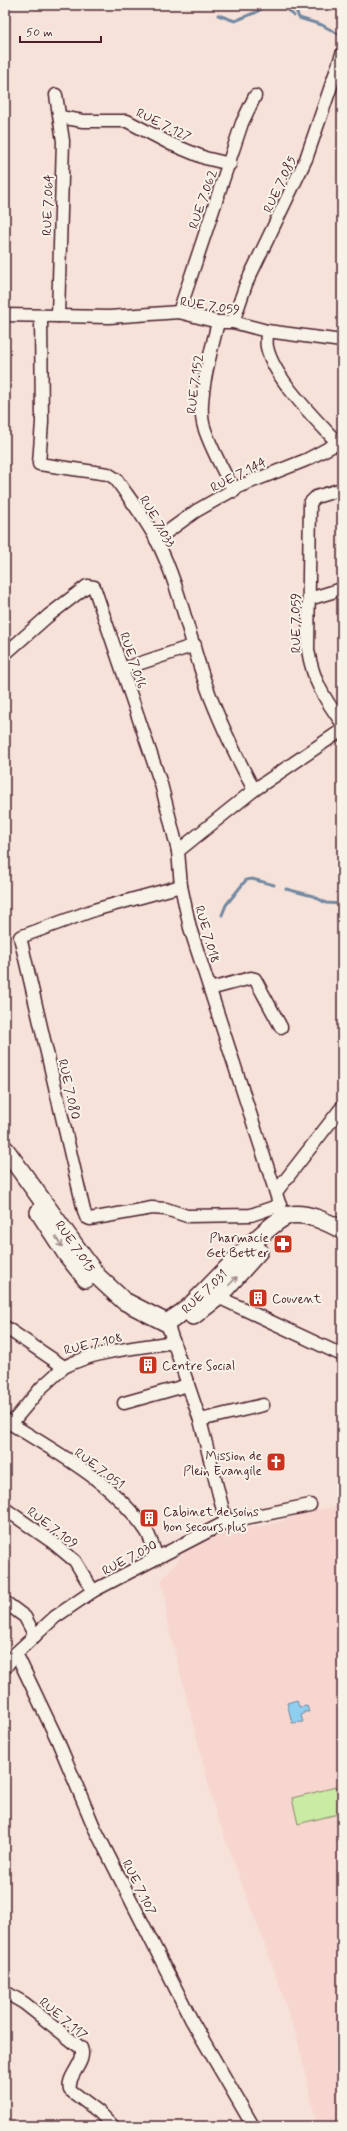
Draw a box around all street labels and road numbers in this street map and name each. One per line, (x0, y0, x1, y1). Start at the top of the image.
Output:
street label: RUE 7.127 (133, 105, 194, 146)
street label: RUE 7.085 (260, 153, 301, 216)
street label: RUE 7.062 (185, 167, 222, 231)
street label: RUE 7.064 (39, 174, 58, 236)
street label: RUE 7.059 (179, 293, 241, 320)
street label: RUE 7.152 (183, 353, 208, 415)
street label: RUE 7.144 (208, 454, 270, 497)
street label: RUE 7.033 (135, 493, 179, 551)
street label: RUE 7.059 (288, 593, 305, 653)
street label: RUE 7.016 (115, 630, 150, 691)
street label: RUE 7.018 (190, 904, 223, 965)
street label: RUE 7.080 (53, 1057, 84, 1121)
street label: RUE 7.015 (51, 1218, 99, 1276)
street label: RUE 7.031 (178, 1266, 232, 1318)
street label: RUE 7.108 (62, 1329, 124, 1359)
street label: RUE 7.051 (71, 1445, 128, 1494)
street label: RUE 7.109 (23, 1504, 81, 1553)
street label: RUE 7.030 (99, 1537, 160, 1580)
street label: RUE 7.107 (117, 1857, 160, 1918)
street label: RUE 7.117 (35, 1994, 91, 2044)

